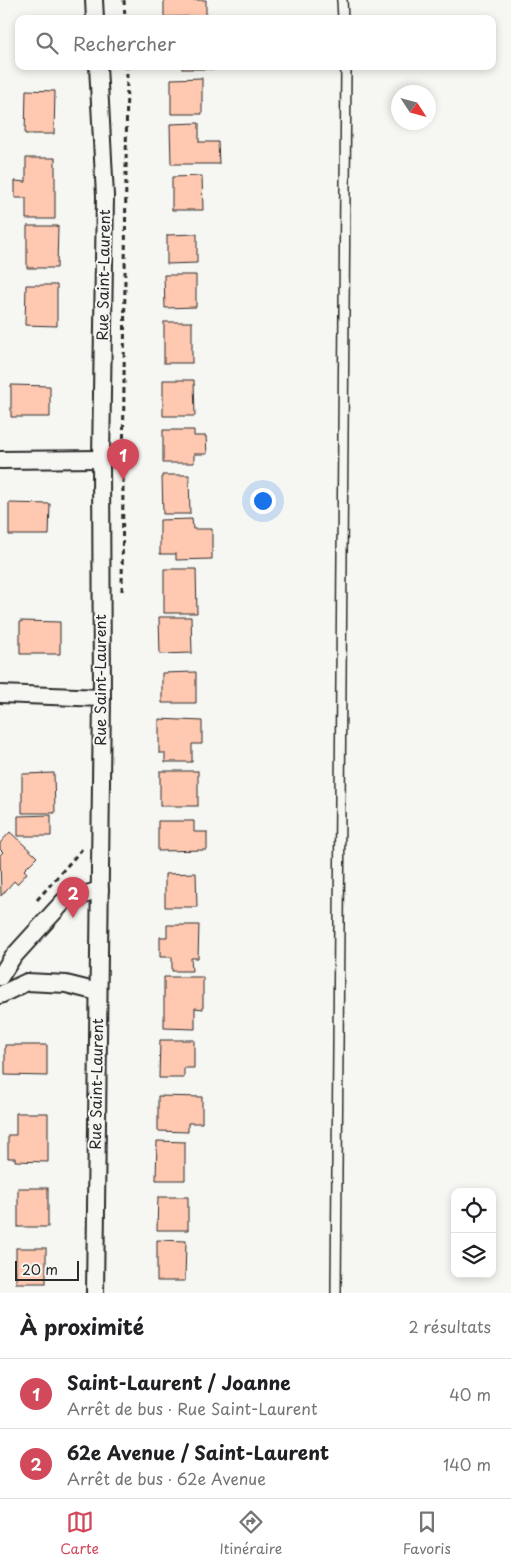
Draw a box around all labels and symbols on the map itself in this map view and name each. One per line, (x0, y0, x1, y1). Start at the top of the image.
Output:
north arrow (391, 85, 436, 130)
street label: Rue Saint-Laurent (90, 209, 115, 341)
pin: 1 (107, 439, 139, 480)
your location (250, 488, 276, 514)
street label: Rue Saint-Laurent (88, 614, 111, 746)
pin: 2 (57, 877, 89, 918)
street label: Rue Saint-Laurent (83, 1018, 108, 1150)
scale bar (15, 1258, 79, 1281)

